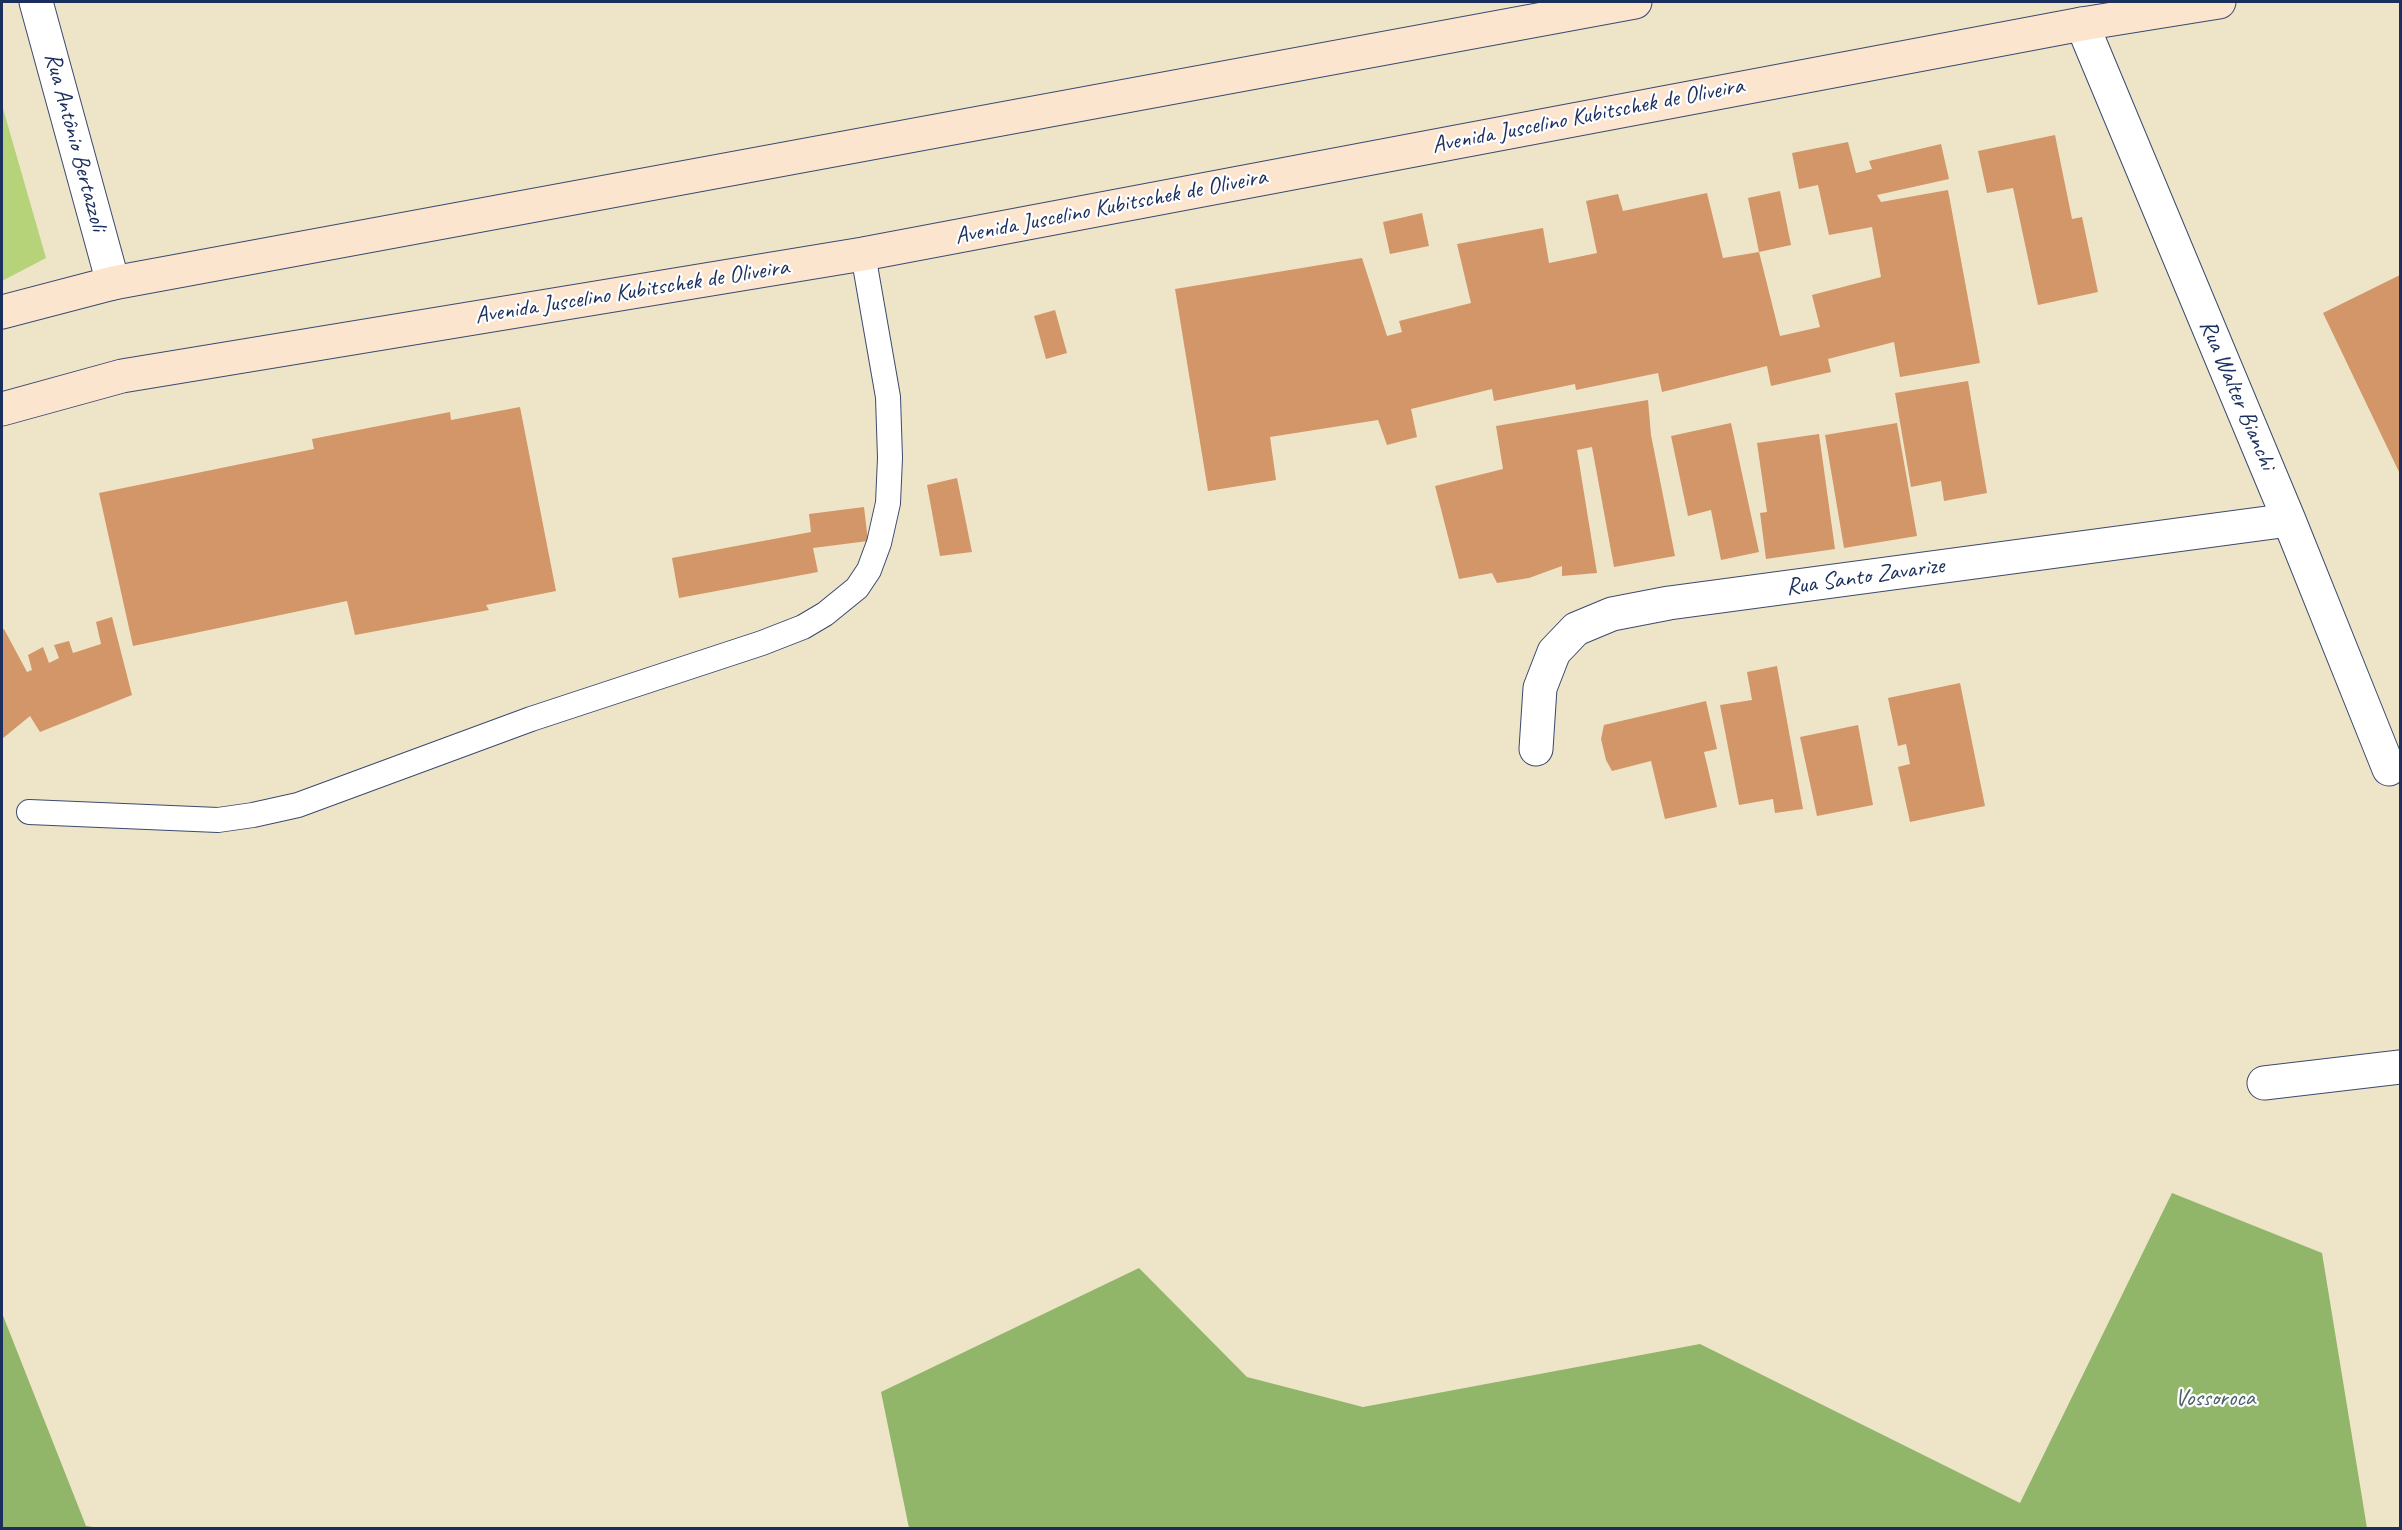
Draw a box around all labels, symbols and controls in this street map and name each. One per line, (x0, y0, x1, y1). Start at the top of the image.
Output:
street label: Rua Antônio Bertazzoli (37, 50, 113, 234)
street label: Avenida Juscelino Kubitschek de Oliveira (1430, 72, 1746, 160)
street label: Avenida Juscelino Kubitschek de Oliveira (953, 163, 1269, 251)
street label: Avenida Juscelino Kubitschek de Oliveira (473, 253, 791, 331)
street label: Rua Walter Bianchi (2192, 316, 2282, 474)
street label: Rua Santo Zavarize (1784, 552, 1946, 602)
park label: Vossoroca (2175, 1385, 2255, 1413)

